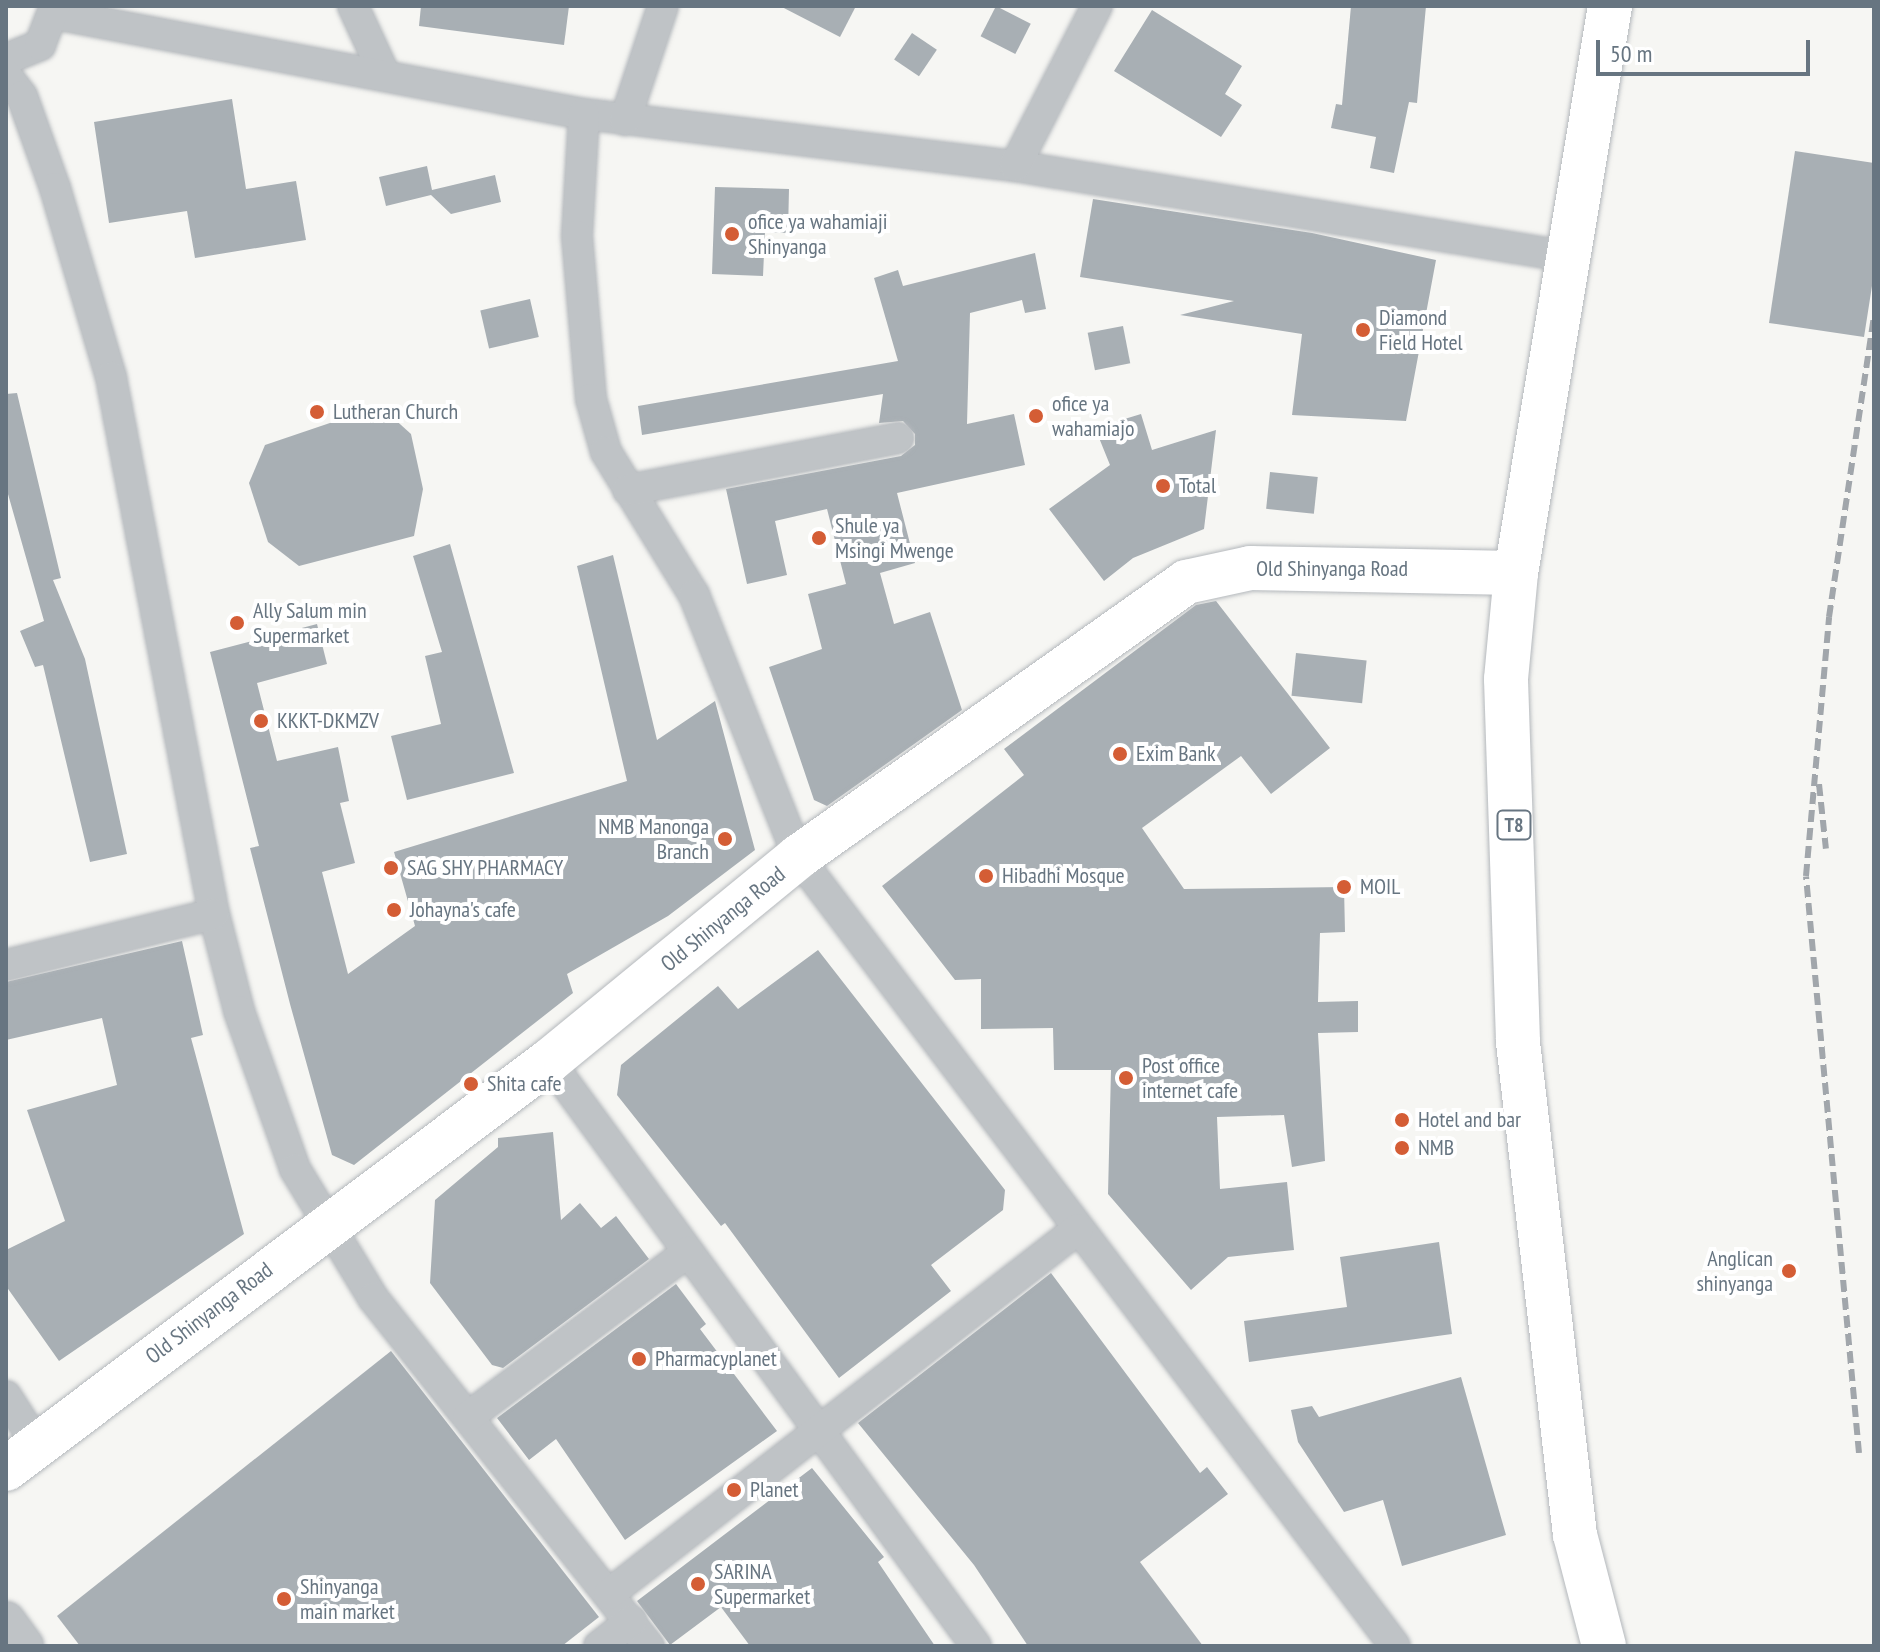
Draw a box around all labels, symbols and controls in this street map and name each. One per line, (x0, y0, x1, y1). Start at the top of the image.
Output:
scale bar (1600, 24, 1814, 74)
text: 50 m (1610, 38, 1652, 69)
place label: ofice ya wahamiaji Shinyanga (748, 208, 888, 260)
marker: ofice ya wahamiaji Shinyanga (723, 225, 741, 243)
place label: Diamond Field Hotel (1379, 304, 1463, 356)
marker: Diamond Field Hotel (1354, 321, 1372, 339)
place label: ofice ya wahamiajo (1052, 390, 1134, 442)
place label: Lutheran Church (333, 399, 458, 425)
marker: Lutheran Church (308, 403, 326, 421)
marker: ofice ya wahamiajo (1027, 407, 1045, 425)
place label: Total (1179, 473, 1216, 499)
marker: Total (1154, 477, 1172, 495)
place label: Shule ya Msingi Mwenge (835, 512, 954, 564)
marker: Shule ya Msingi Mwenge (810, 529, 828, 547)
street label: Old Shinyanga Road (1256, 556, 1408, 582)
place label: Ally Salum min Supermarket (253, 597, 367, 648)
marker: Ally Salum min Supermarket (228, 614, 246, 632)
place label: KKKT-DKMZV (277, 708, 379, 734)
marker: KKKT-DKMZV (252, 712, 270, 730)
place label: Exim Bank (1136, 741, 1216, 767)
marker: Exim Bank (1111, 745, 1129, 763)
road number: T8 (1496, 809, 1532, 841)
place label: NMB Manonga Branch (598, 813, 709, 864)
marker: NMB Manonga Branch (716, 830, 734, 848)
place label: SAG SHY PHARMACY (407, 855, 564, 881)
marker: SAG SHY PHARMACY (382, 859, 400, 877)
street label: Old Shinyanga Road (656, 861, 790, 977)
place label: Hibadhi Mosque (1002, 863, 1125, 889)
marker: Hibadhi Mosque (977, 867, 995, 885)
place label: MOIL (1360, 874, 1400, 900)
marker: MOIL (1335, 878, 1353, 896)
place label: Johayna's cafe (410, 897, 516, 923)
marker: Johayna's cafe (385, 901, 403, 919)
place label: Post office internet cafe (1142, 1052, 1238, 1104)
marker: Post office internet cafe (1117, 1069, 1135, 1087)
place label: Shita cafe (487, 1071, 562, 1097)
marker: Shita cafe (462, 1075, 480, 1093)
place label: Hotel and bar (1418, 1107, 1521, 1133)
marker: Hotel and bar (1393, 1111, 1411, 1129)
place label: NMB (1418, 1135, 1454, 1161)
marker: NMB (1393, 1139, 1411, 1157)
place label: Anglican shinyanga (1696, 1245, 1773, 1296)
street label: Old Shinyanga Road (140, 1257, 278, 1369)
marker: Anglican shinyanga (1780, 1262, 1798, 1280)
place label: Pharmacyplanet (655, 1346, 777, 1372)
marker: Pharmacyplanet (630, 1350, 648, 1368)
place label: Planet (750, 1477, 799, 1503)
marker: Planet (725, 1481, 743, 1499)
place label: SARINA Supermarket (714, 1558, 810, 1610)
place label: Shinyanga main market (300, 1573, 395, 1624)
marker: SARINA Supermarket (689, 1575, 707, 1593)
marker: Shinyanga main market (275, 1590, 293, 1608)

